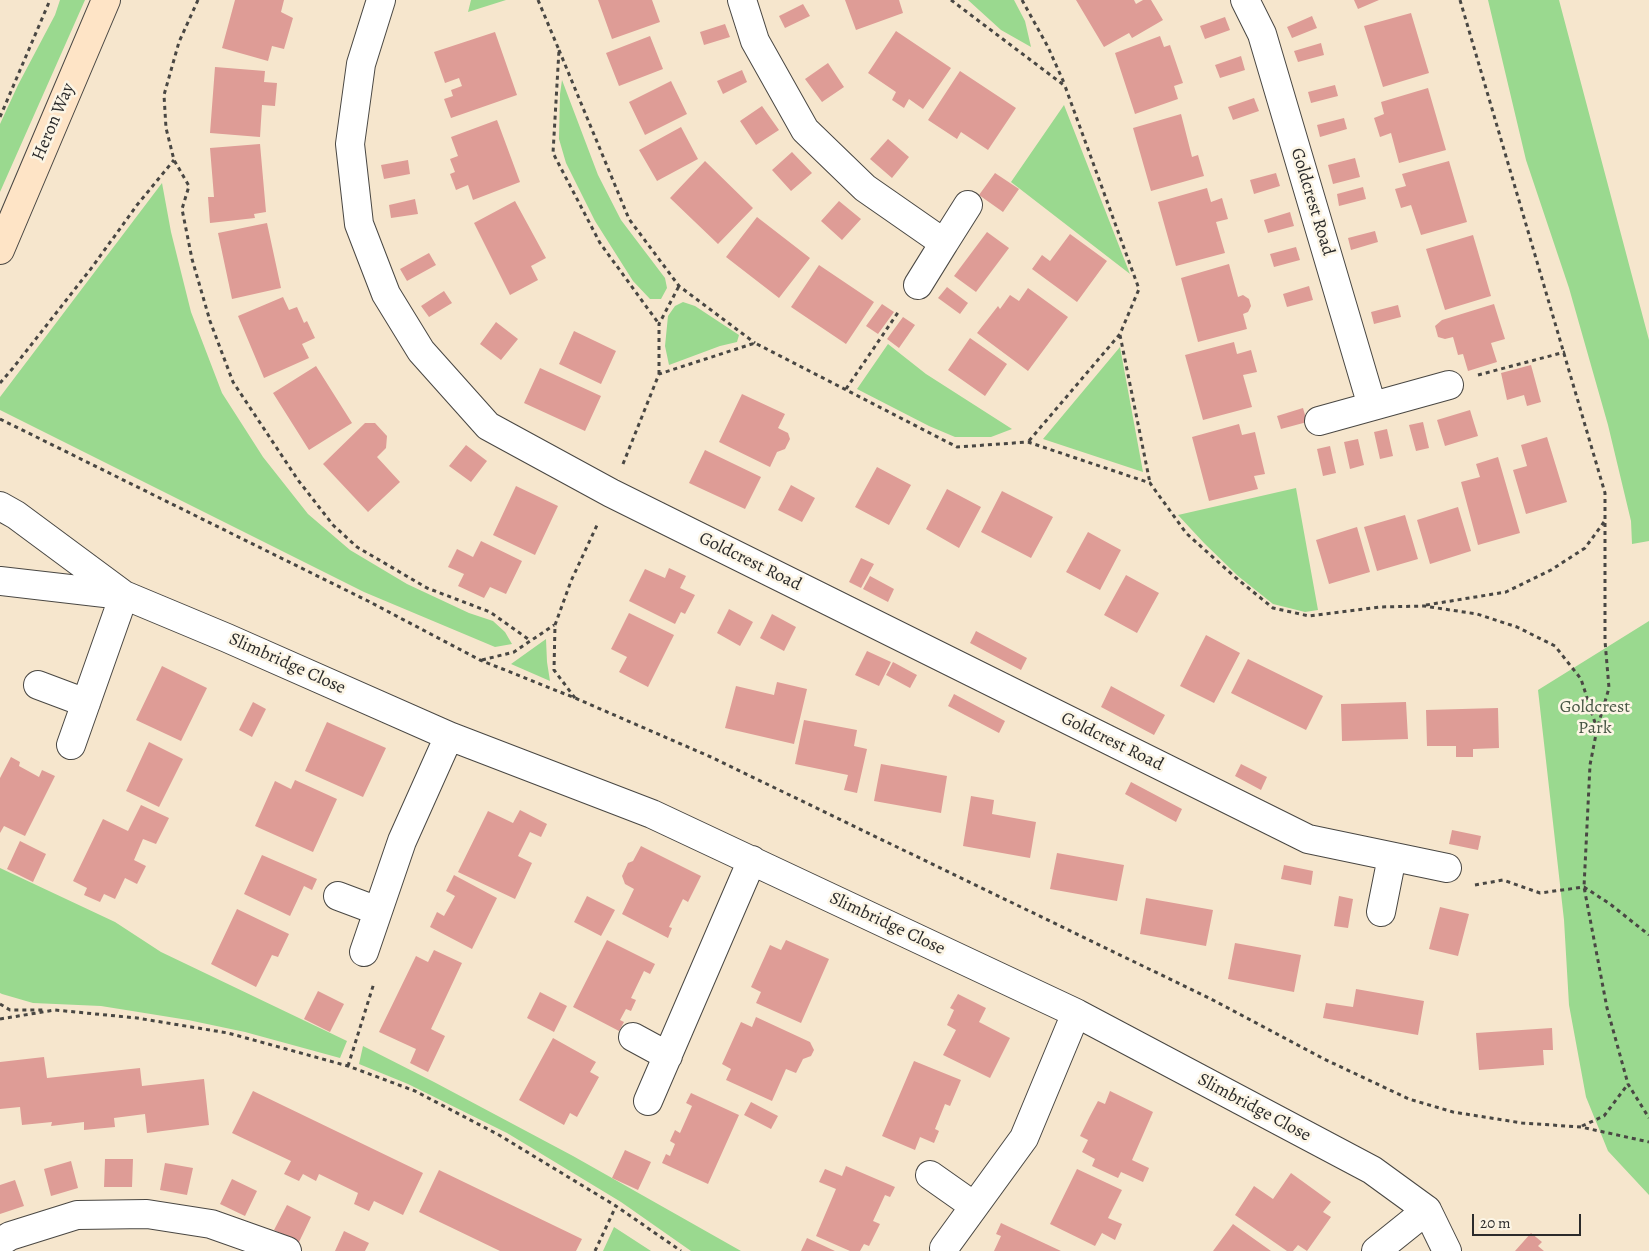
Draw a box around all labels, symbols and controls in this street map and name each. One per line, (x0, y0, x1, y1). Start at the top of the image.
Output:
street label: Heron Way (28, 80, 80, 164)
street label: Goldcrest Road (1285, 146, 1339, 258)
street label: Goldcrest Road (695, 528, 805, 596)
street label: Slimbridge Close (225, 629, 349, 699)
park label: Goldcrest Park (1560, 697, 1630, 740)
street label: Goldcrest Road (1057, 708, 1167, 776)
street label: Slimbridge Close (826, 888, 948, 960)
street label: Slimbridge Close (1194, 1069, 1314, 1147)
scale bar (1474, 1204, 1583, 1236)
text: 20 m (1480, 1213, 1511, 1233)

